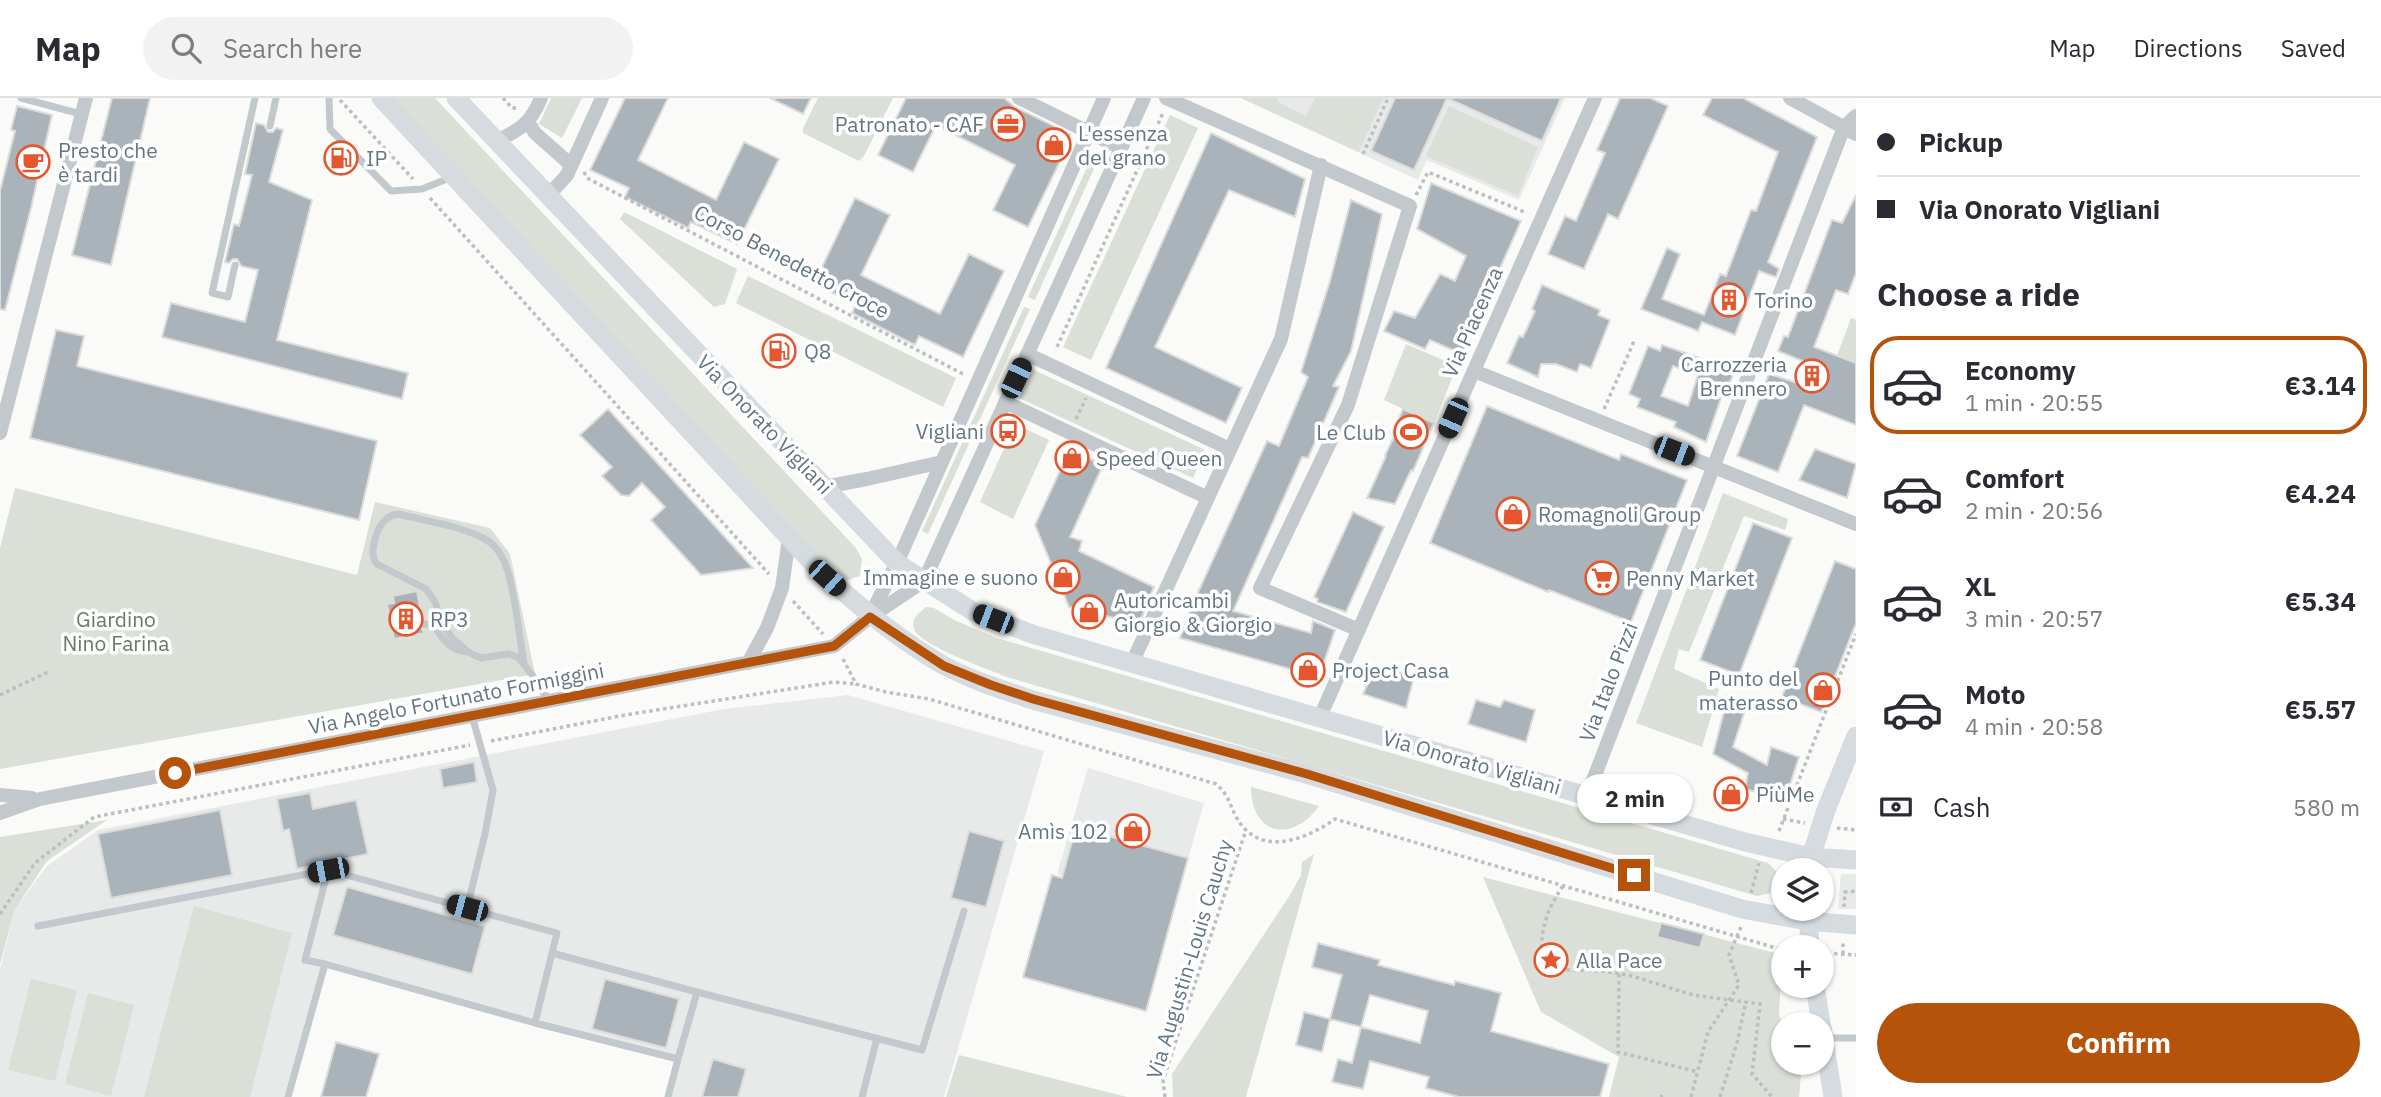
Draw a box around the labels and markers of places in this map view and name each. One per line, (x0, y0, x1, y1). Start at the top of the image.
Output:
office icon: Patronato - CAF (989, 105, 1027, 143)
place label: Patronato - CAF (835, 110, 984, 138)
place label: L'essenza del grano (1078, 119, 1168, 171)
shop icon: L'essenza del grano (1035, 126, 1073, 164)
place label: Presto che è tardi (58, 136, 158, 188)
fuel station icon: IP (322, 139, 360, 177)
cafe icon: Presto che è tardi (14, 143, 52, 181)
place label: IP (366, 144, 387, 172)
building icon: Torino (1710, 281, 1748, 319)
place label: Torino (1754, 286, 1813, 314)
fuel station icon: Q8 (760, 332, 798, 370)
place label: Q8 (804, 337, 831, 365)
place label: Carrozzeria Brennero (1681, 350, 1787, 402)
building icon: Carrozzeria Brennero (1793, 357, 1831, 395)
bus stop icon: Vigliani (989, 412, 1027, 450)
sports icon: Le Club (1392, 413, 1430, 451)
place label: Vigliani (916, 417, 984, 445)
place label: Le Club (1316, 418, 1386, 446)
shop icon: Speed Queen (1053, 439, 1091, 477)
place label: Speed Queen (1096, 444, 1222, 472)
shop icon: Romagnoli Group (1494, 495, 1532, 533)
place label: Romagnoli Group (1538, 500, 1701, 528)
shop icon: Immagine e suono (1044, 558, 1082, 596)
supermarket icon: Penny Market (1583, 559, 1621, 597)
place label: Immagine e suono (863, 563, 1038, 591)
place label: Penny Market (1626, 564, 1755, 592)
place label: Autoricambi Giorgio & Giorgio (1114, 586, 1272, 638)
shop icon: Autoricambi Giorgio & Giorgio (1070, 593, 1108, 631)
building icon: RP3 (387, 600, 425, 638)
place label: RP3 (430, 605, 469, 633)
shop icon: Project Casa (1289, 651, 1327, 689)
place label: Project Casa (1332, 656, 1449, 684)
place label: Punto del materasso (1699, 664, 1798, 716)
shop icon: Punto del materasso (1804, 671, 1842, 709)
shop icon: PiùMe (1712, 775, 1750, 813)
place label: PiùMe (1756, 780, 1815, 808)
shop icon: Amìs 102 (1114, 812, 1152, 850)
place label: Amìs 102 (1018, 817, 1108, 845)
place icon: Alla Pace (1532, 941, 1570, 979)
place label: Alla Pace (1576, 946, 1663, 974)

